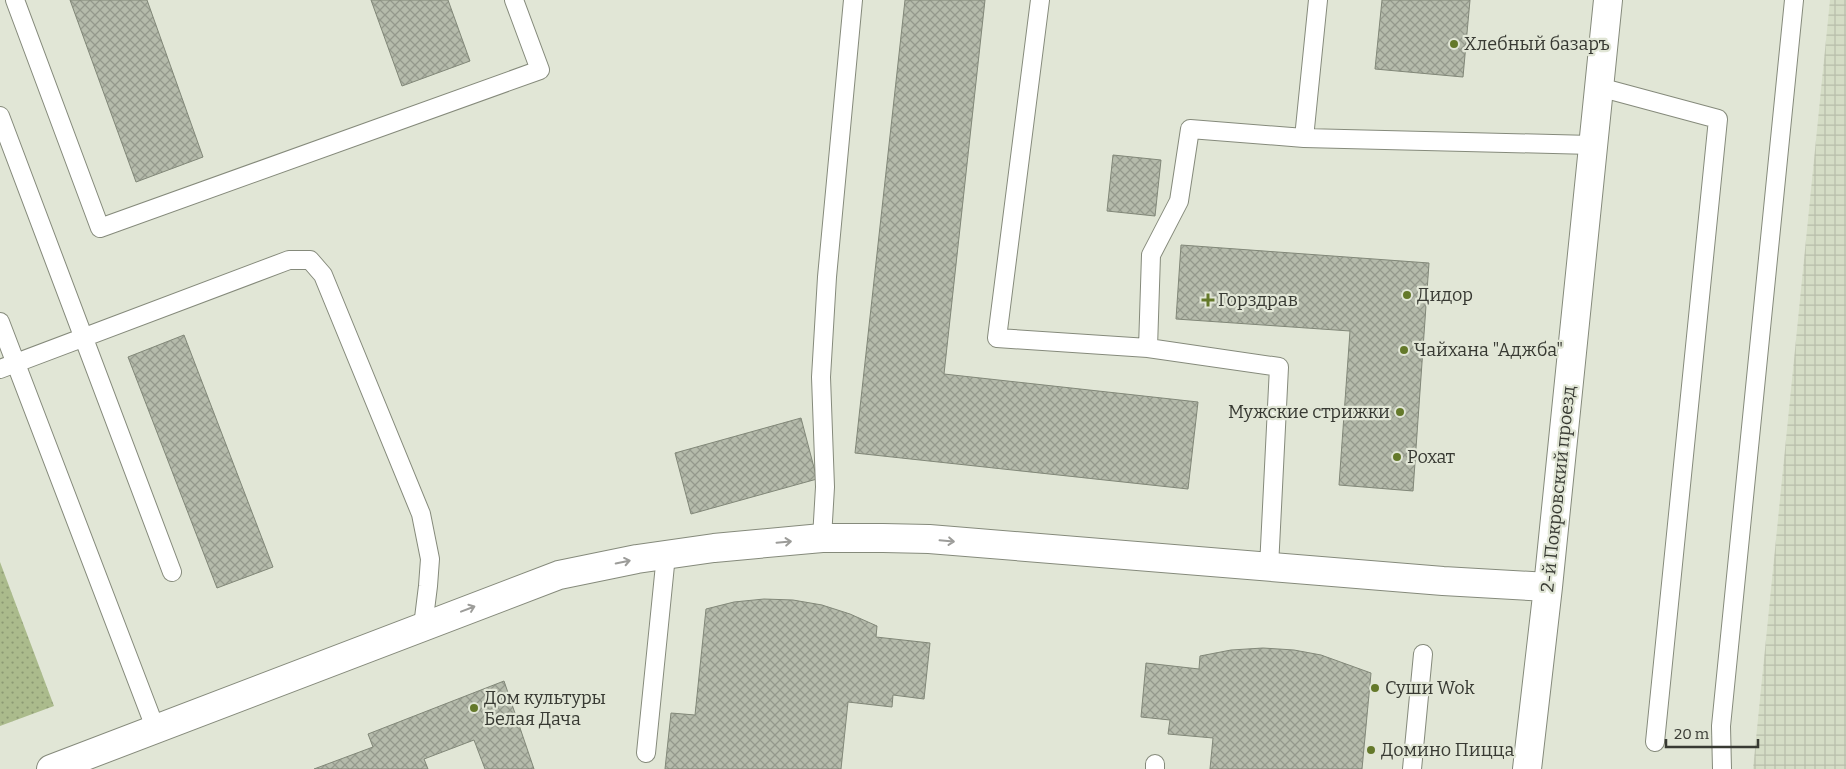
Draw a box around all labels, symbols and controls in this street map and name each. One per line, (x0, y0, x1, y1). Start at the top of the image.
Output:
place label: Хлебный базаръ (1464, 33, 1610, 55)
marker: Хлебный базаръ (1448, 38, 1460, 50)
place label: Дидор (1417, 284, 1473, 306)
place label: Горздрав (1218, 289, 1298, 311)
marker: Дидор (1401, 289, 1413, 301)
marker: Горздрав (1202, 294, 1214, 306)
place label: Чайхана "Аджба" (1414, 339, 1563, 361)
marker: Чайхана "Аджба" (1398, 344, 1410, 356)
street label: 2-й Покровский проезд (1536, 384, 1580, 593)
place label: Мужские стрижки (1228, 401, 1390, 423)
marker: Мужские стрижки (1394, 406, 1406, 418)
place label: Рохат (1407, 446, 1455, 468)
marker: Рохат (1391, 451, 1403, 463)
one-way arrow (938, 536, 954, 545)
one-way arrow (776, 537, 792, 547)
one-way arrow (615, 556, 631, 566)
one-way arrow (460, 604, 475, 613)
place label: Суши Wok (1385, 677, 1475, 699)
marker: Суши Wok (1369, 682, 1381, 694)
place label: Дом культуры Белая Дача (484, 687, 606, 730)
marker: Дом культуры Белая Дача (468, 702, 480, 714)
scale bar (1666, 716, 1758, 748)
text: 20 m (1674, 725, 1710, 743)
place label: Домино Пицца (1381, 739, 1514, 761)
marker: Домино Пицца (1365, 744, 1377, 756)

